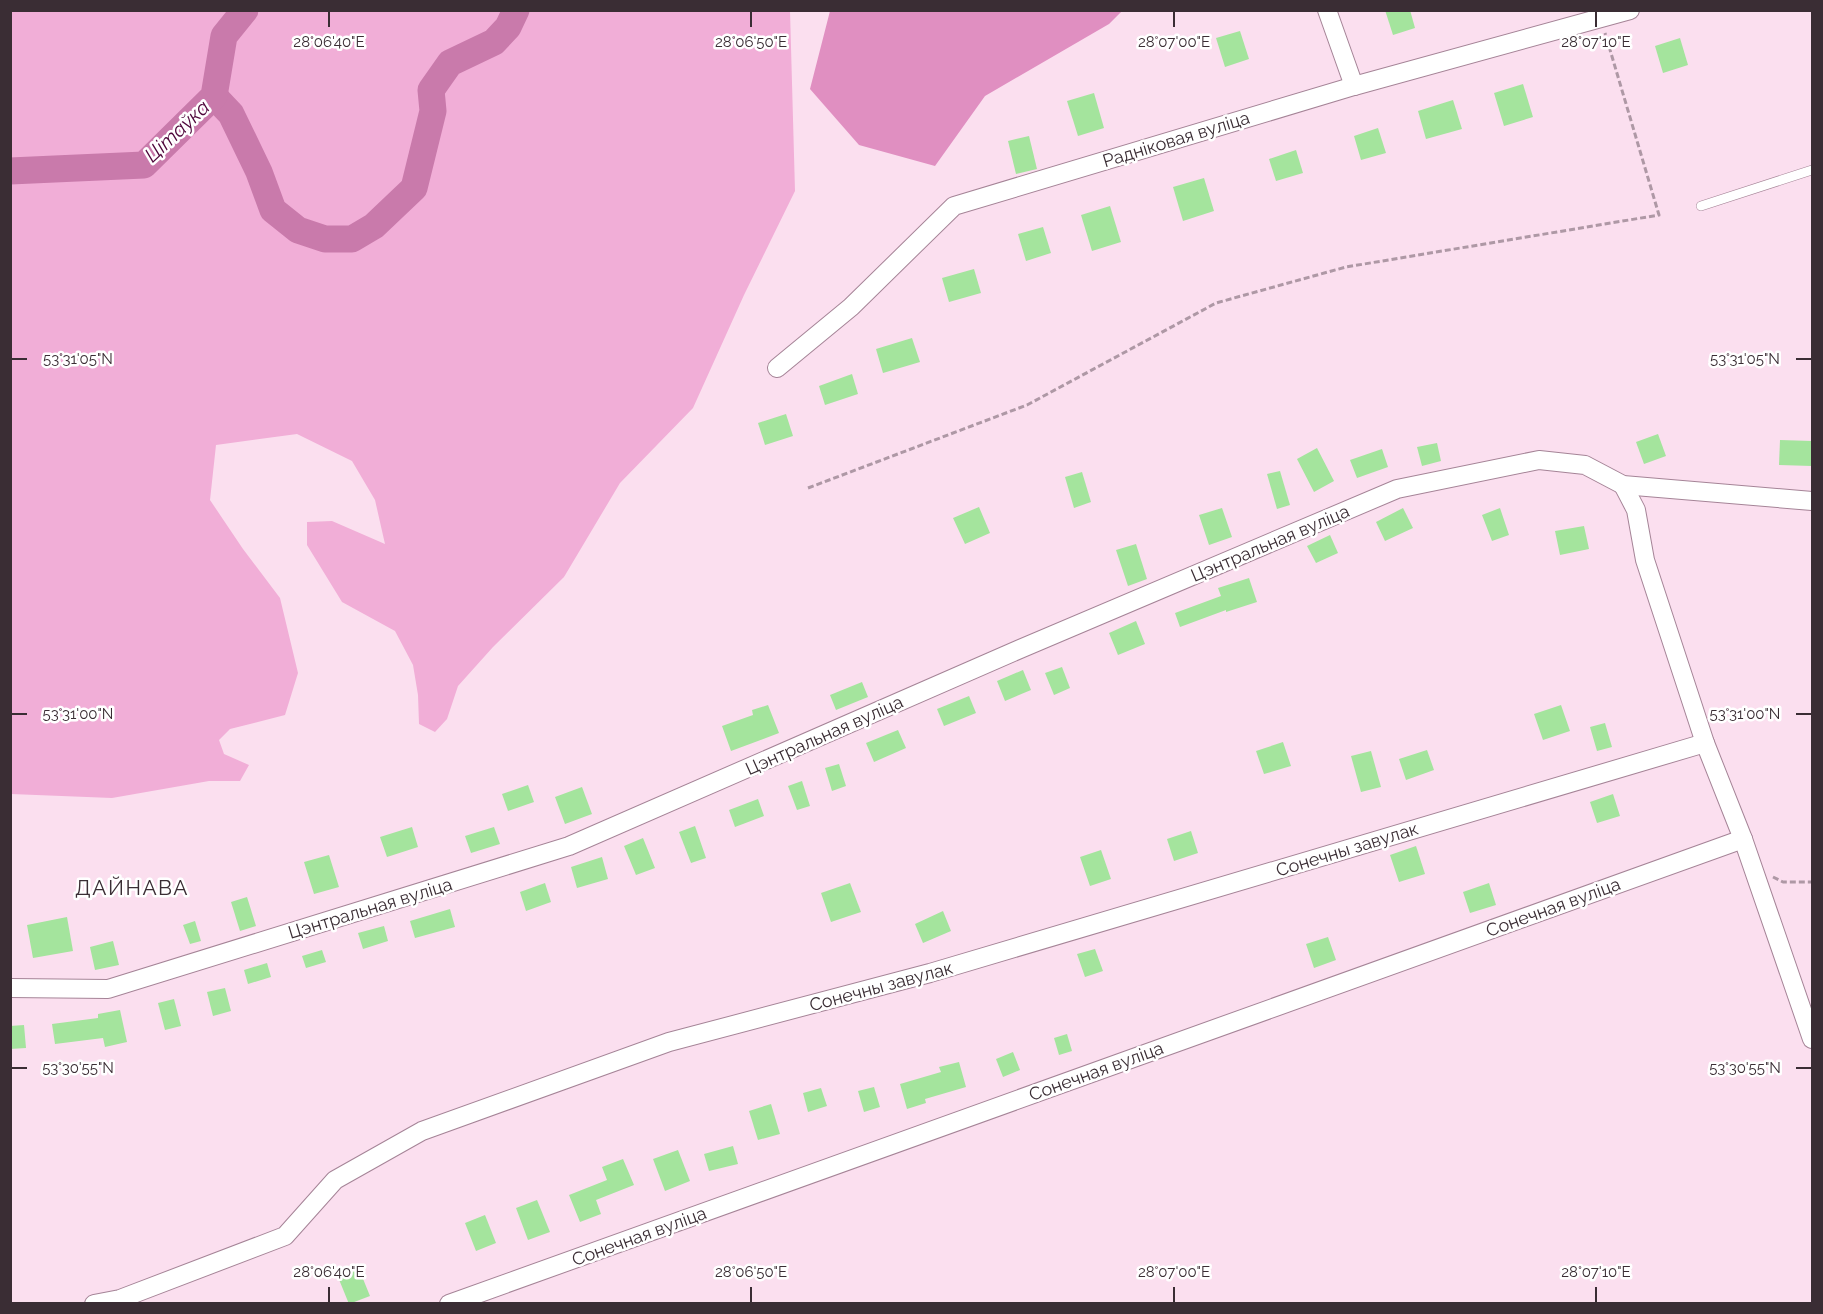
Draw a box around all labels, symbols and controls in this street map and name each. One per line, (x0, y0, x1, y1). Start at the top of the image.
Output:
text: 28°06'40"E (293, 33, 365, 51)
text: 28°06'50"E (715, 33, 787, 51)
text: 28°07'00"E (1138, 33, 1210, 51)
text: 28°07'10"E (1561, 33, 1631, 51)
water label: Цітаўка (140, 95, 214, 167)
street label: Радніковая вуліца (1100, 107, 1252, 171)
text: 53°31'05"N (43, 350, 113, 368)
text: 53°31'05"N (1710, 350, 1780, 368)
street label: Цэнтральная вуліца (1188, 500, 1352, 586)
street label: Цэнтральная вуліца (742, 691, 906, 779)
text: 53°31'00"N (43, 705, 113, 723)
text: 53°31'00"N (1710, 705, 1780, 723)
street label: Сонечны завулак (1273, 817, 1421, 881)
street label: Цэнтральная вуліца (286, 873, 454, 943)
street label: Сонечная вуліца (1483, 873, 1623, 941)
district label: ДАЙНАВА (75, 875, 189, 900)
street label: Сонечны завулак (807, 957, 955, 1015)
street label: Сонечная вуліца (1026, 1037, 1166, 1105)
text: 53°30'55"N (42, 1059, 114, 1077)
text: 53°30'55"N (1709, 1059, 1781, 1077)
street label: Сонечная вуліца (569, 1202, 709, 1270)
text: 28°06'40"E (293, 1263, 365, 1281)
text: 28°06'50"E (715, 1263, 787, 1281)
text: 28°07'00"E (1138, 1263, 1210, 1281)
text: 28°07'10"E (1561, 1263, 1631, 1281)

